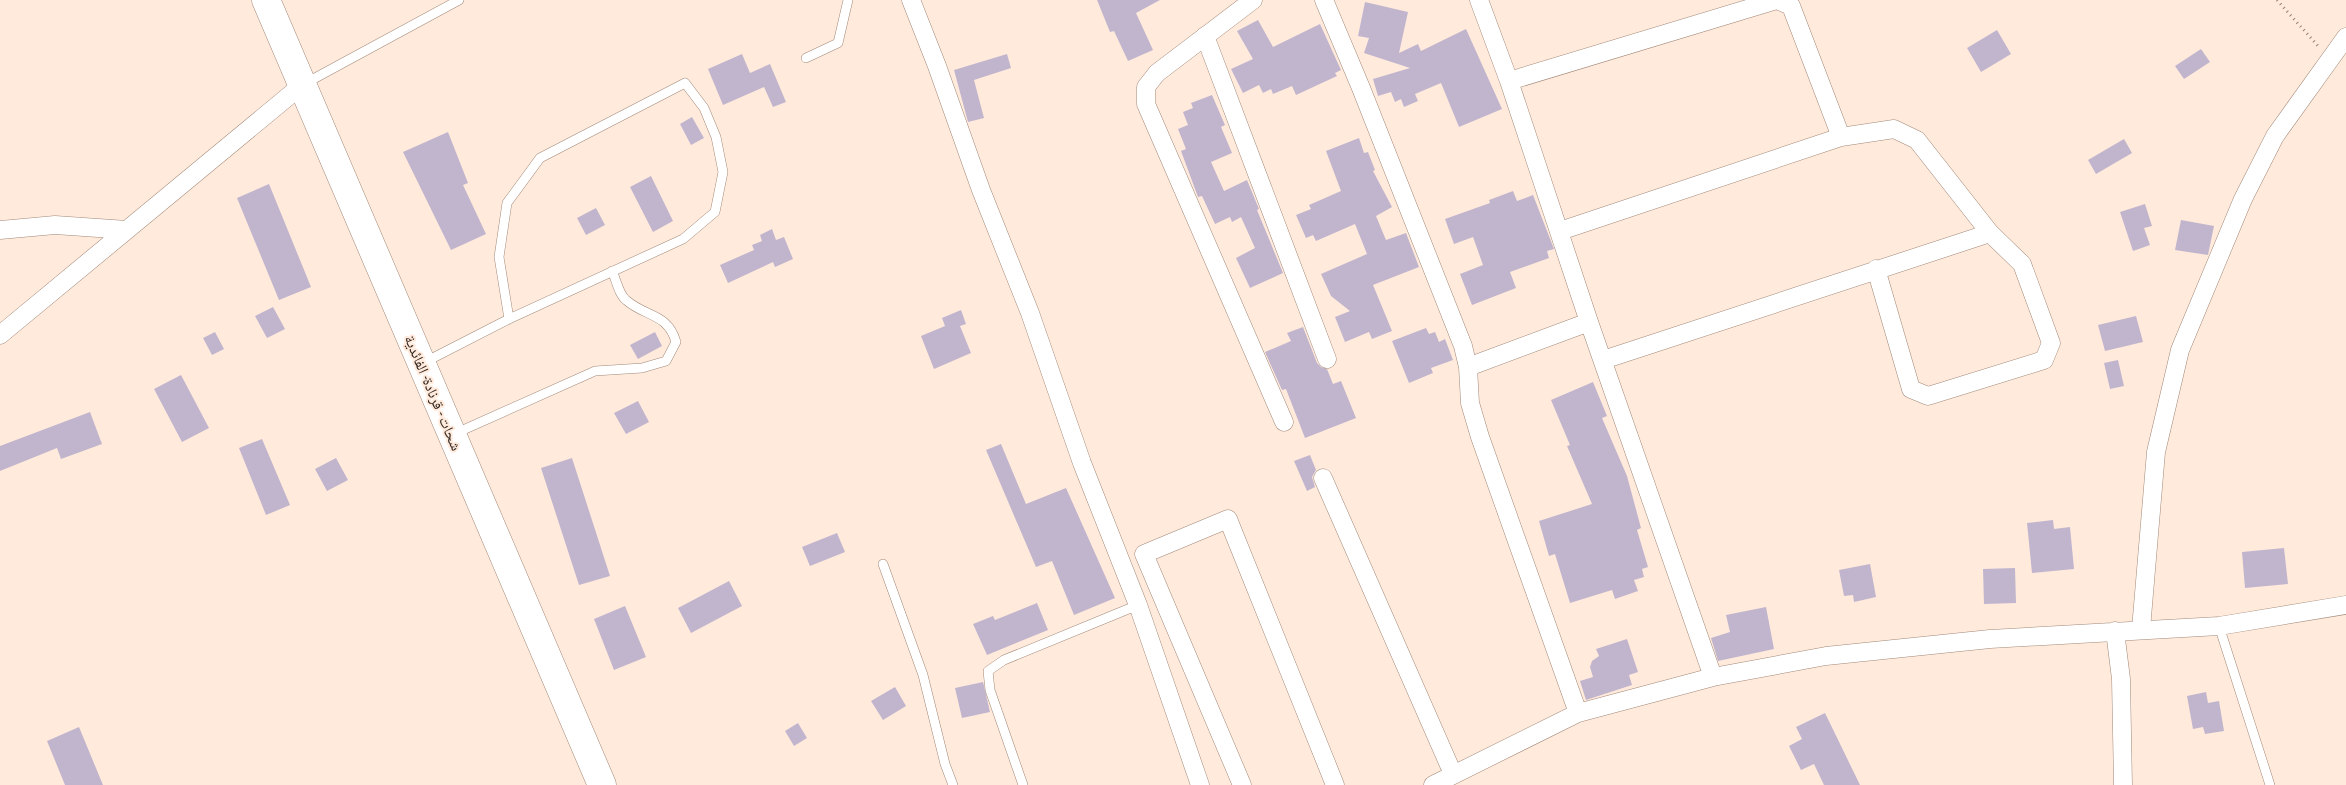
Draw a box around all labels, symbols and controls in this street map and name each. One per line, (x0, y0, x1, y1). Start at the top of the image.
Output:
street label: شحات - قرنادة- الفائدية (401, 332, 466, 453)

